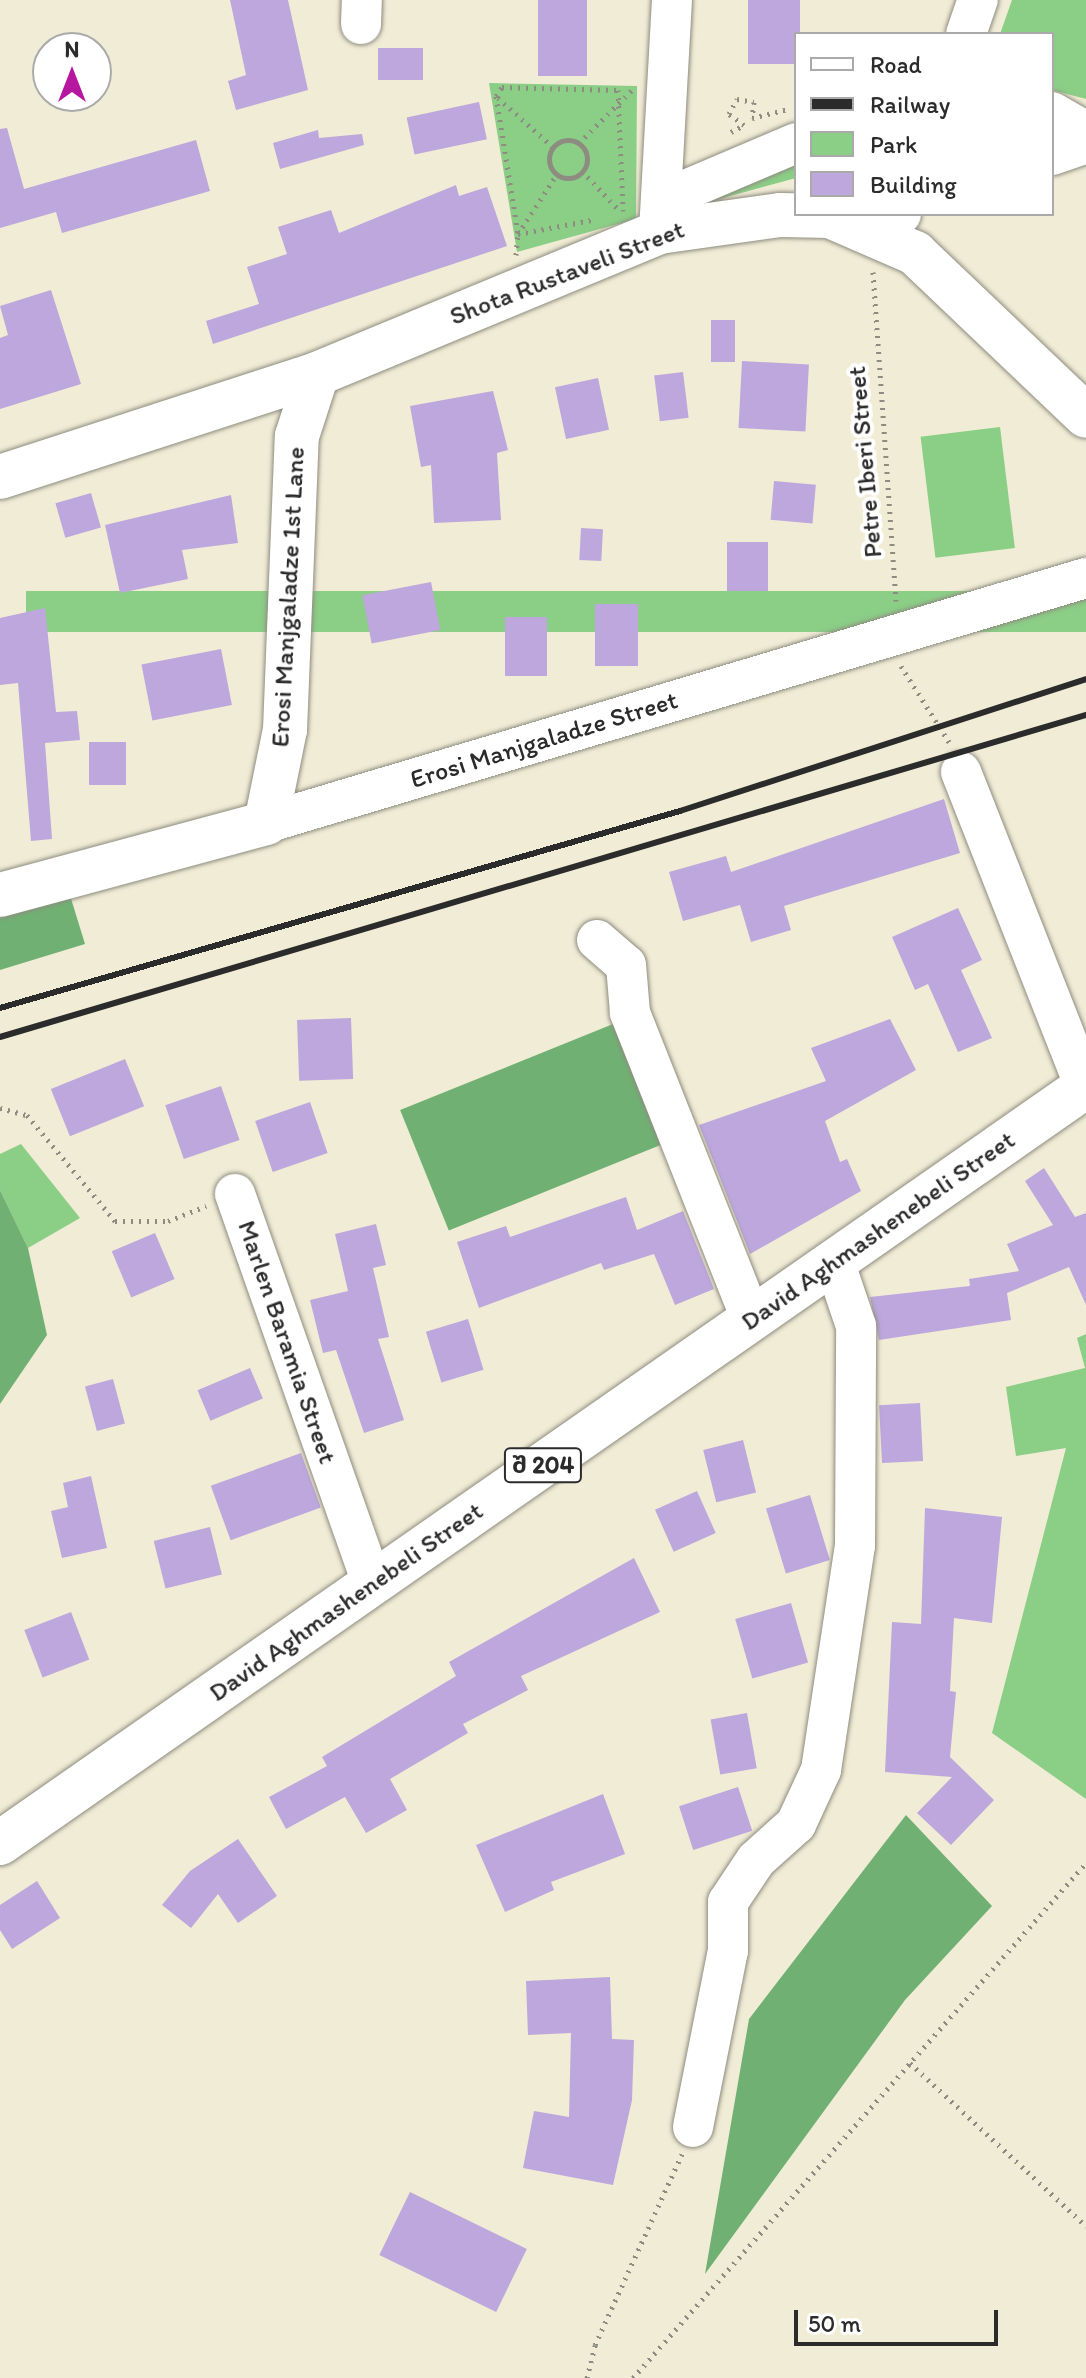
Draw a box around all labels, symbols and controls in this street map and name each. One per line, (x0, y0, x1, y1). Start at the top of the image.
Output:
north arrow (32, 32, 112, 112)
legend (794, 32, 1054, 216)
text: N (65, 36, 79, 63)
text: Road (870, 50, 922, 79)
text: Railway (870, 90, 950, 119)
text: Park (870, 130, 917, 159)
text: Building (870, 170, 957, 199)
street label: Shota Rustaveli Street (446, 214, 688, 332)
street label: Petre Iberi Street (841, 366, 889, 558)
street label: Erosi Manjgaladze 1st Lane (265, 446, 311, 748)
street label: Erosi Manjgaladze Street (407, 685, 681, 795)
street label: David Aghmashenebeli Street (735, 1125, 1021, 1337)
street label: Marlen Baramia Street (231, 1217, 343, 1467)
road number: შ 204 (503, 1445, 583, 1485)
street label: David Aghmashenebeli Street (203, 1496, 489, 1708)
scale bar (798, 2294, 1002, 2344)
text: 50 m (808, 2309, 861, 2338)

